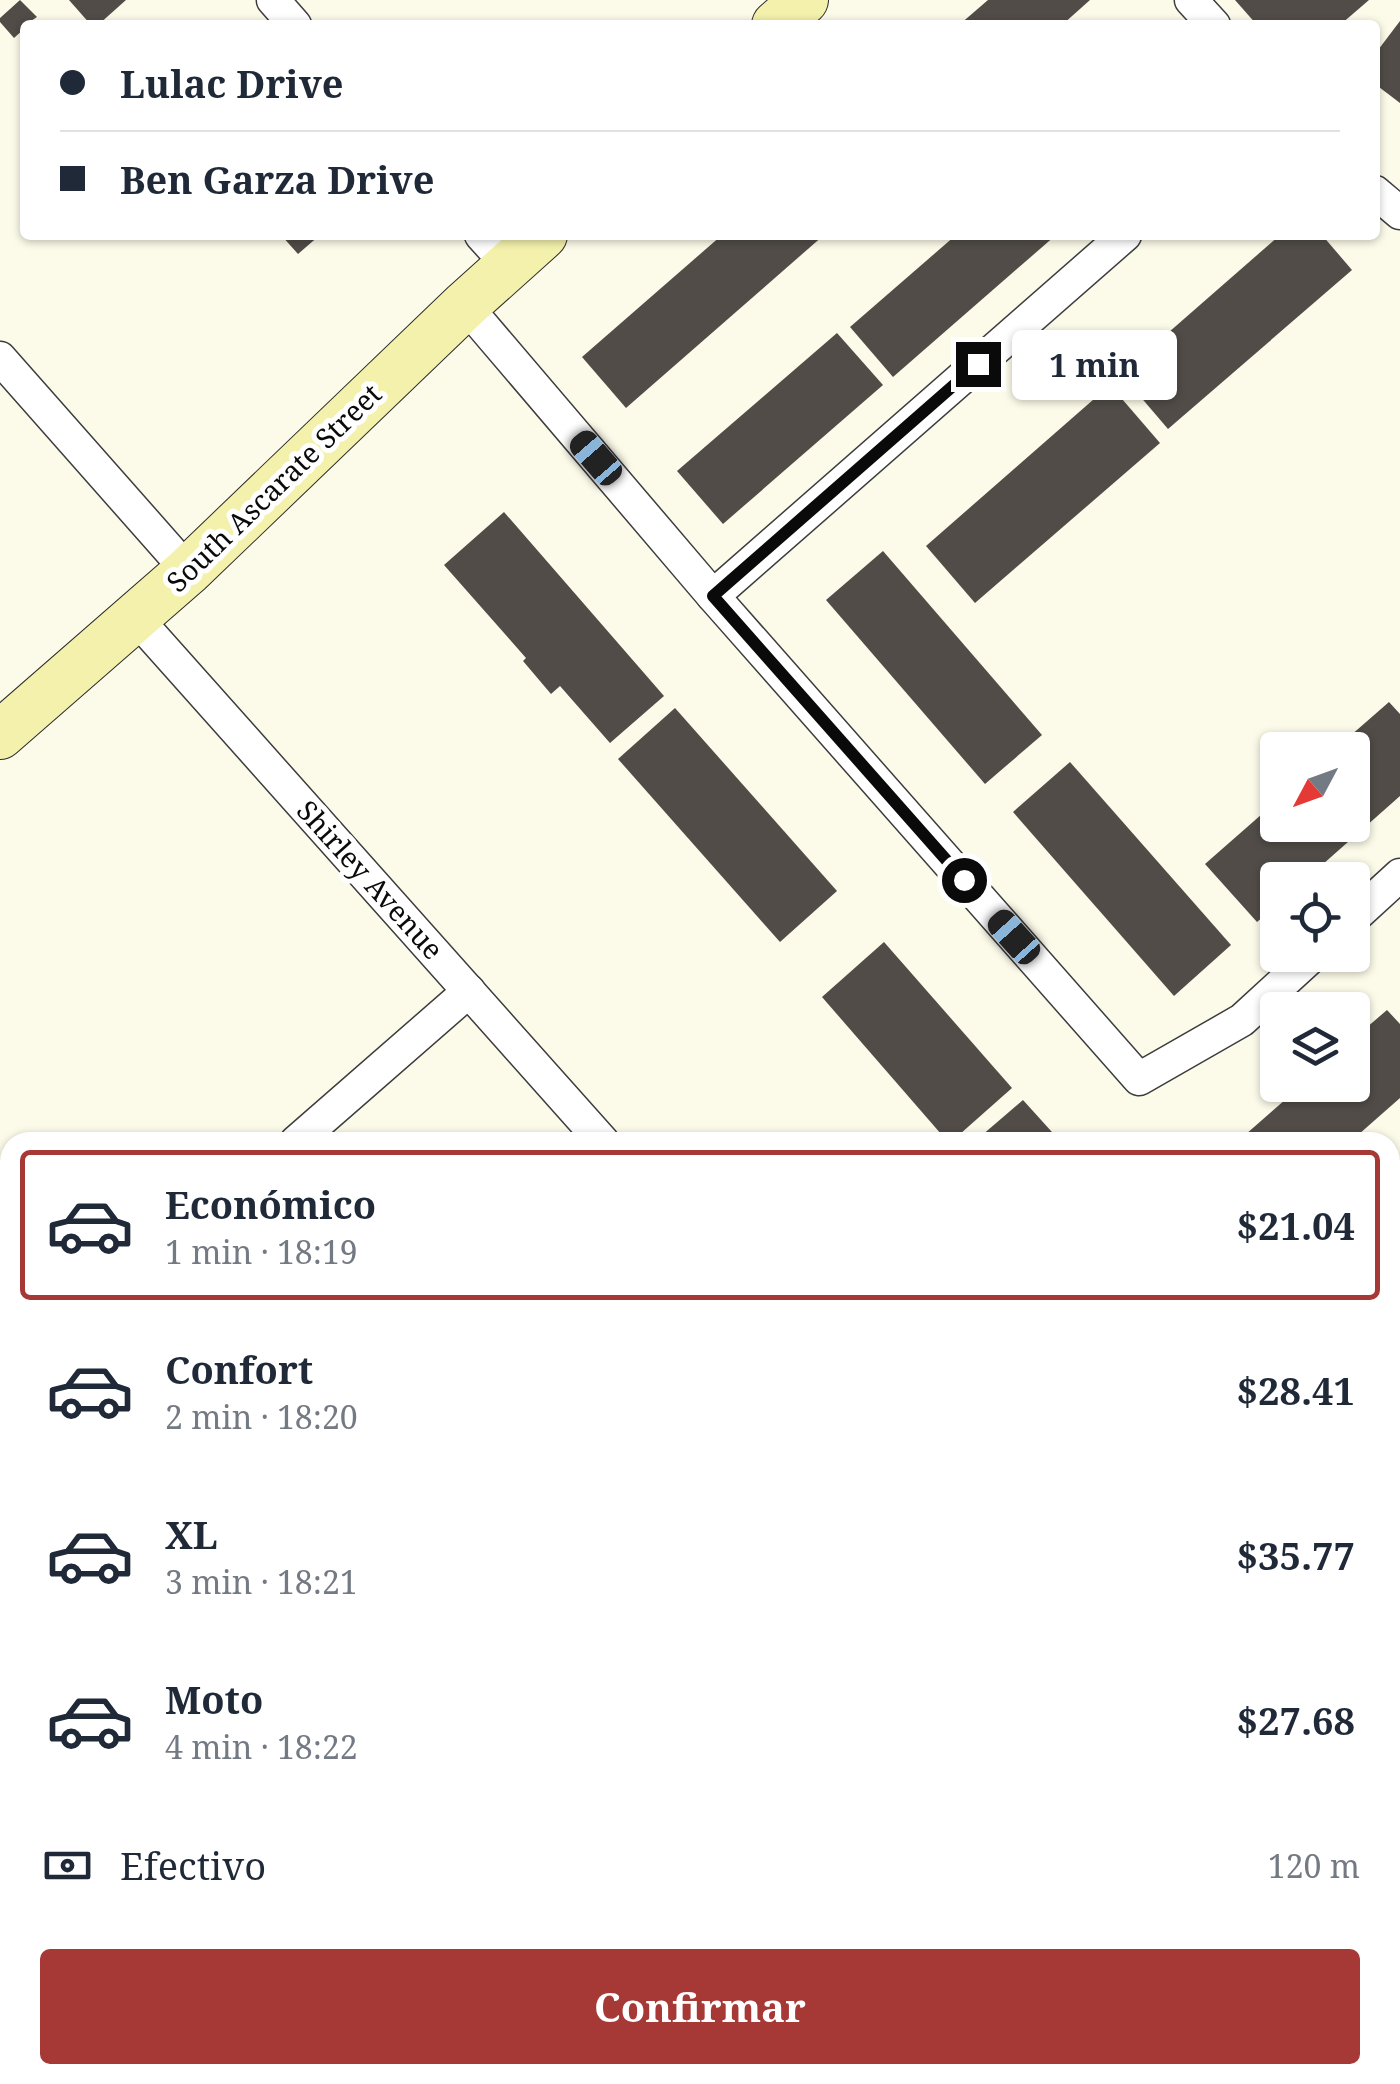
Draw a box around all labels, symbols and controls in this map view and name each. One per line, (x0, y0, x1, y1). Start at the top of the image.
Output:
text: Lulac Drive (120, 57, 343, 109)
text: Ben Garza Drive (120, 153, 434, 205)
callout: 1 min (1013, 329, 1178, 399)
route end (956, 342, 1001, 387)
text: 1 min (1049, 343, 1140, 386)
street label: South Ascarate Street (158, 375, 389, 600)
car (565, 426, 627, 490)
north arrow (1260, 732, 1370, 842)
map controls (1260, 732, 1370, 1102)
street label: Shirley Avenue (289, 792, 452, 967)
route start (942, 858, 987, 903)
button: locate (1260, 862, 1370, 972)
car (983, 905, 1045, 969)
button: layers (1260, 992, 1370, 1102)
text: Económico (165, 1178, 376, 1230)
icon: car (45, 1180, 135, 1270)
text: $21.04 (1236, 1199, 1355, 1251)
text: 1 min · 18:19 (165, 1230, 358, 1273)
text: Confort (165, 1343, 313, 1395)
icon: car (45, 1345, 135, 1435)
text: $28.41 (1236, 1364, 1355, 1416)
text: 2 min · 18:20 (165, 1395, 358, 1438)
text: XL (165, 1508, 218, 1560)
icon: car (45, 1510, 135, 1600)
text: $35.77 (1236, 1529, 1355, 1581)
text: 3 min · 18:21 (165, 1560, 358, 1603)
text: Moto (165, 1673, 263, 1725)
icon: car (45, 1675, 135, 1765)
text: $27.68 (1236, 1694, 1355, 1746)
text: 4 min · 18:22 (165, 1725, 358, 1768)
icon: cash (40, 1838, 95, 1893)
text: Efectivo (120, 1839, 266, 1891)
text: 120 m (1268, 1844, 1360, 1887)
button: Confirmar (40, 1949, 1360, 2064)

